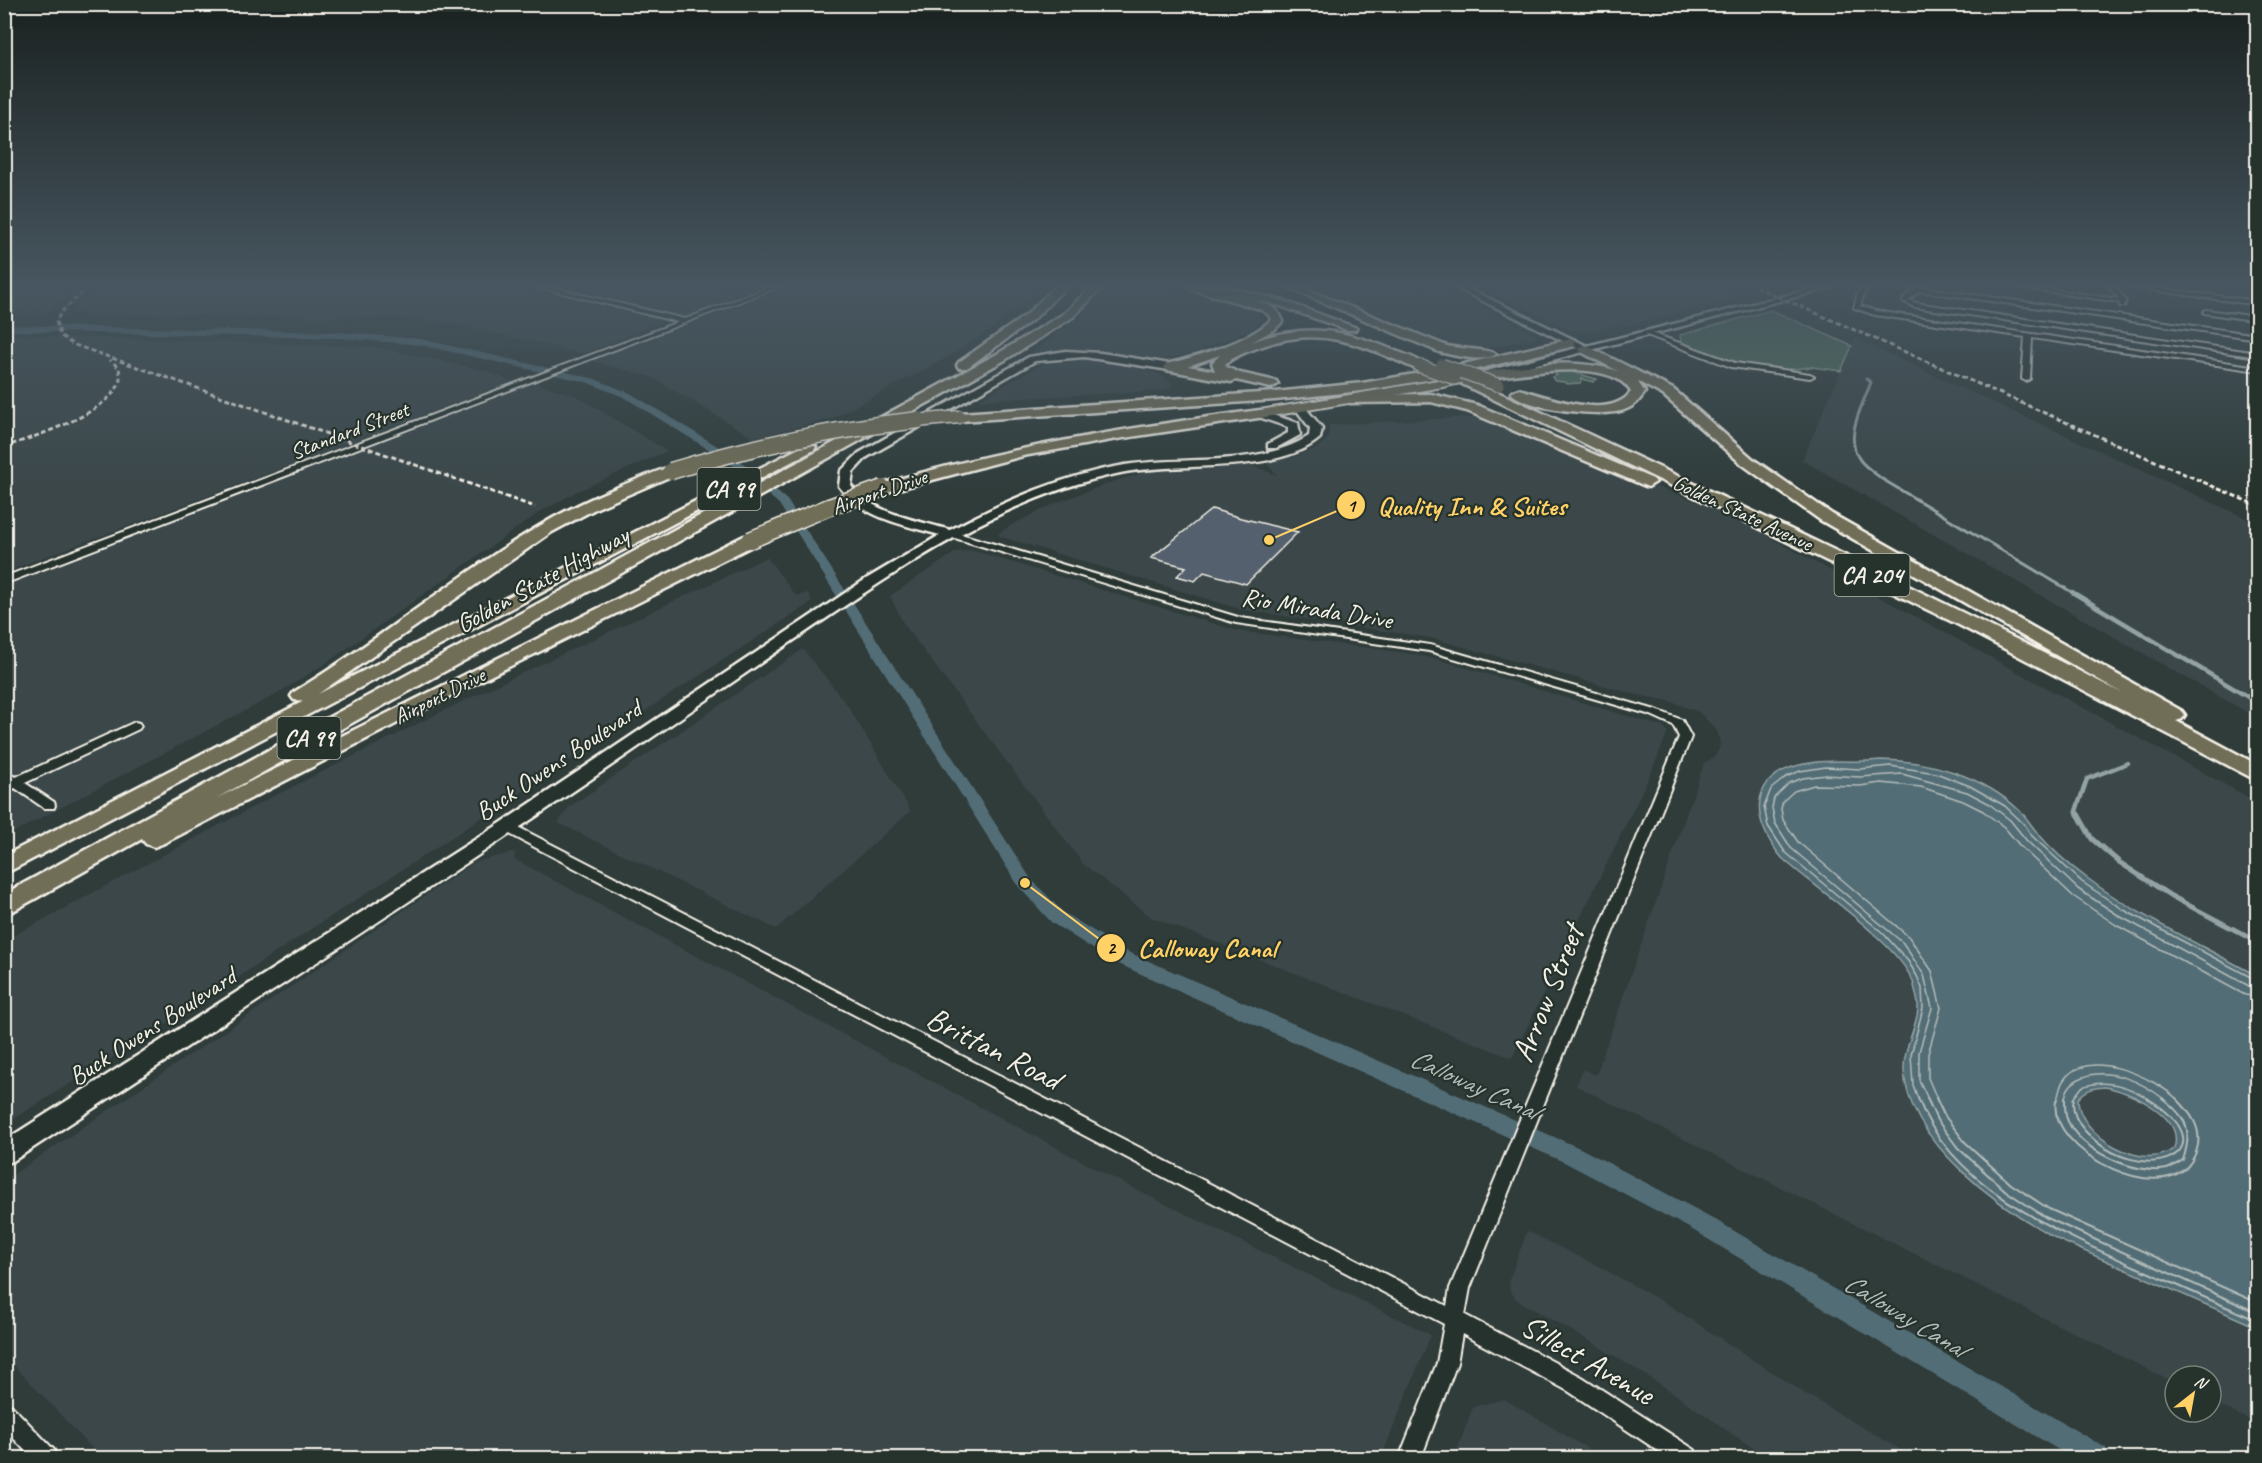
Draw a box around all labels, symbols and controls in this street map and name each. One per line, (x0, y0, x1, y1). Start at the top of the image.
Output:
street label: Standard Street (286, 395, 415, 466)
street label: Airport Drive (828, 462, 932, 521)
road number: CA 99 (698, 468, 760, 510)
street label: Golden State Avenue (1668, 468, 1819, 558)
callout: Quality Inn & Suites (1336, 483, 1578, 528)
text: Quality Inn & Suites (1378, 489, 1569, 523)
text: 1 (1347, 495, 1357, 517)
street label: Golden State Highway (450, 517, 636, 641)
road number: CA 204 (1834, 554, 1910, 596)
street label: Rio Mirada Drive (1239, 580, 1397, 637)
street label: Airport Drive (389, 660, 492, 731)
street label: Buck Owens Boulevard (469, 690, 651, 828)
road number: CA 99 (278, 717, 340, 759)
street label: Arrow Street (1501, 915, 1595, 1068)
callout: Calloway Canal (1096, 925, 1288, 970)
text: Calloway Canal (1138, 931, 1281, 965)
text: 2 (1107, 937, 1117, 959)
street label: Buck Owens Boulevard (62, 958, 246, 1093)
street label: Brittan Road (920, 997, 1073, 1102)
water label: Calloway Canal (1405, 1041, 1551, 1131)
water label: Calloway Canal (1838, 1265, 1979, 1369)
street label: Sillect Avenue (1514, 1305, 1664, 1415)
north arrow (2163, 1364, 2223, 1424)
text: N (2191, 1371, 2212, 1395)

